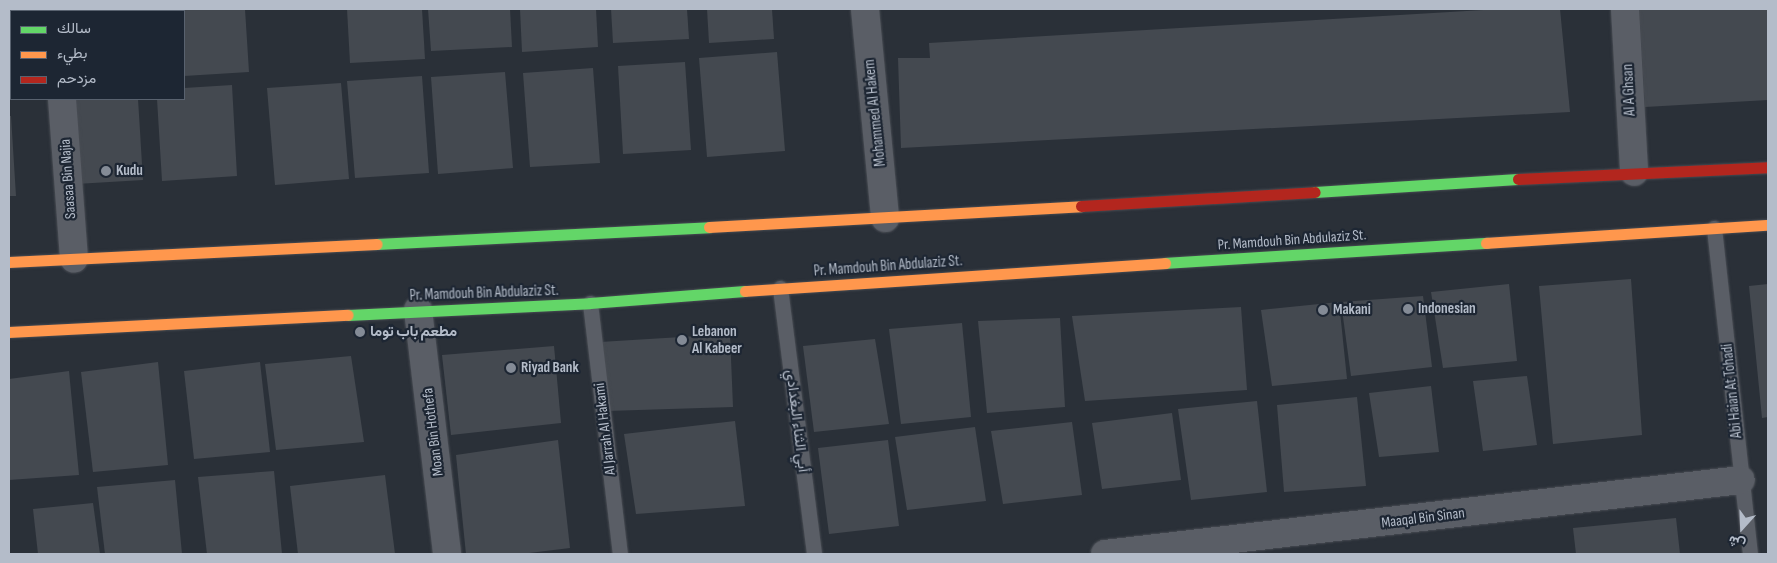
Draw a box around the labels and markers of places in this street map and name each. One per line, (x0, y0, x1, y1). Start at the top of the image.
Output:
place label: Kudu (116, 162, 143, 180)
marker: Kudu (100, 165, 112, 177)
place label: Indonesian (1418, 300, 1476, 318)
place label: Makani (1333, 301, 1371, 319)
marker: Indonesian (1402, 303, 1414, 315)
marker: Makani (1317, 304, 1329, 316)
place label: Lebanon Al Kabeer (692, 322, 742, 357)
place label: مطعم باب توما (370, 323, 457, 341)
marker: مطعم باب توما (354, 326, 366, 338)
marker: Lebanon Al Kabeer (676, 334, 688, 346)
place label: Riyad Bank (521, 359, 579, 377)
marker: Riyad Bank (505, 362, 517, 374)

